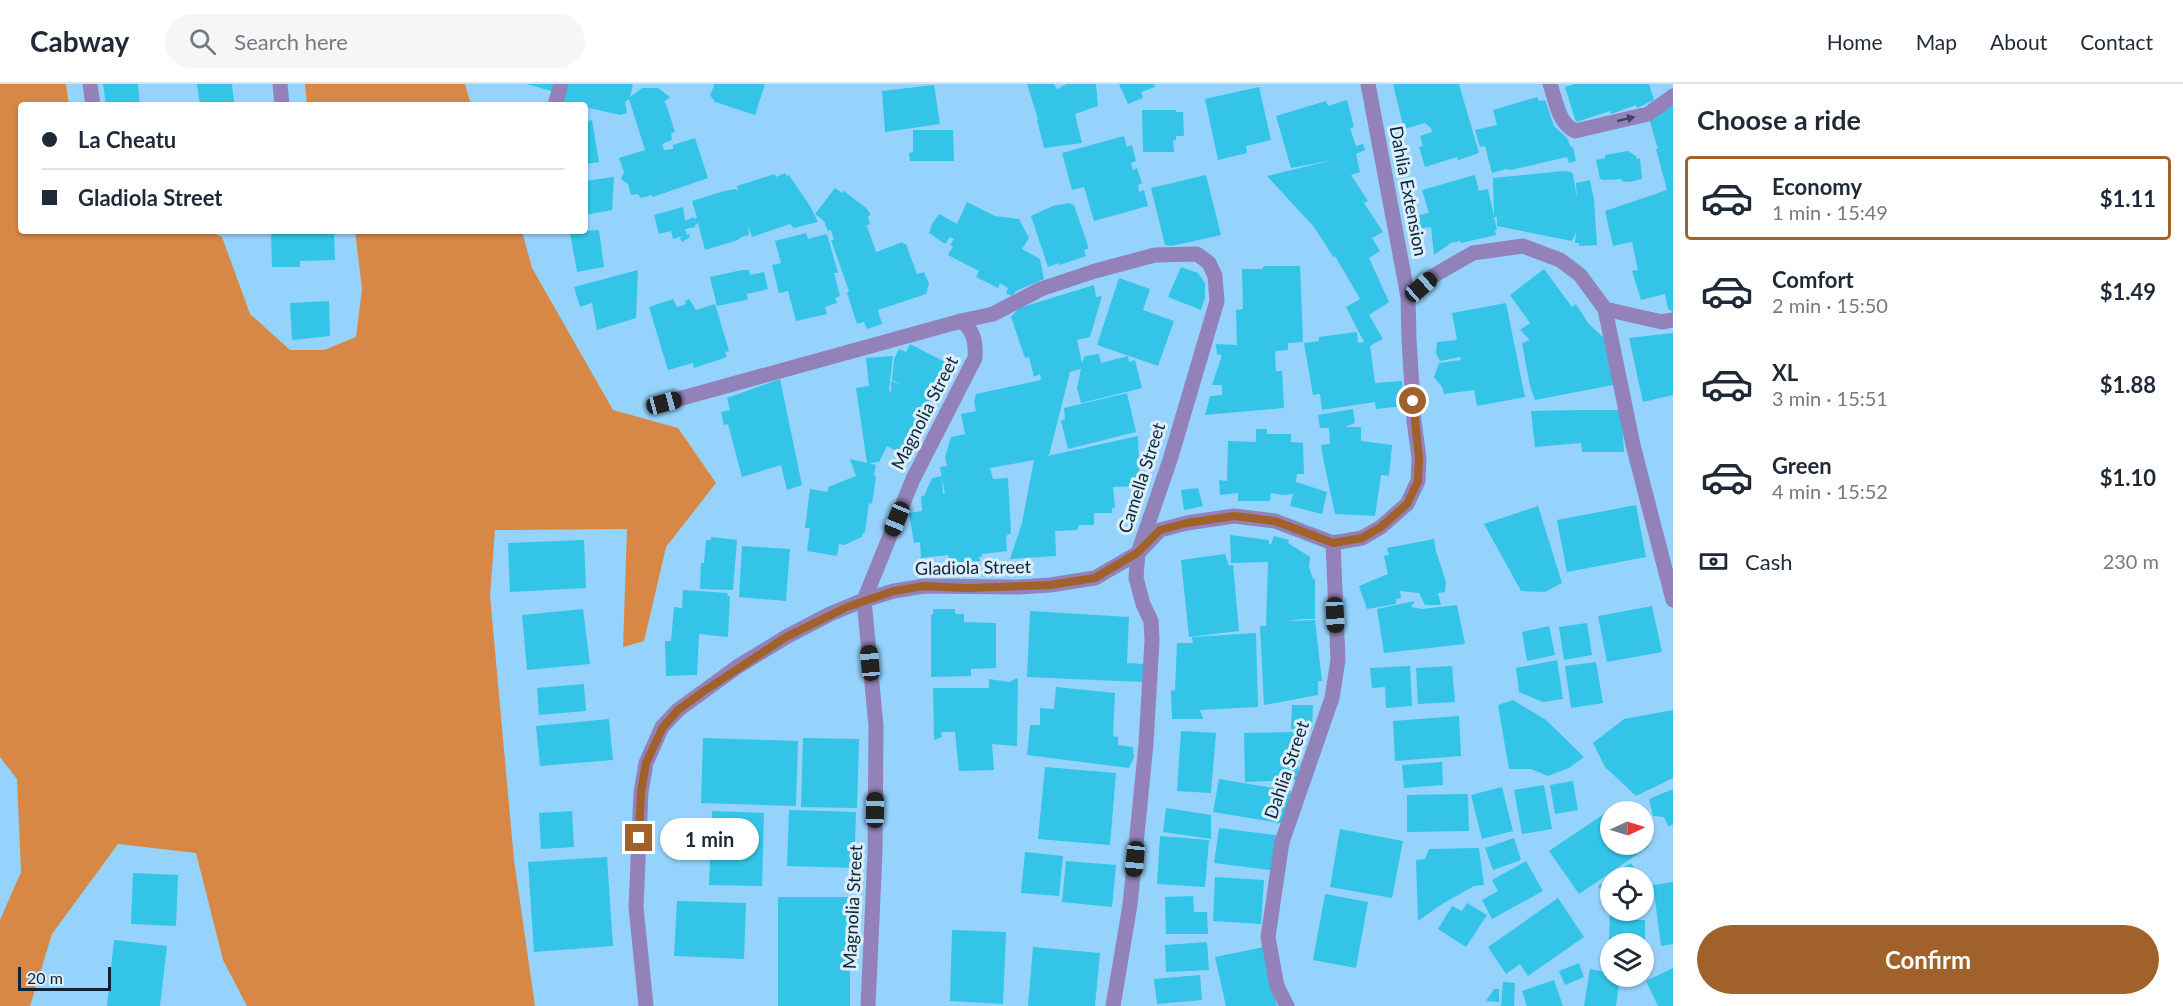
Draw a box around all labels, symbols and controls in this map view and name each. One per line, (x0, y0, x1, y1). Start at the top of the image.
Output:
search box (165, 14, 585, 68)
text: Cabway (30, 24, 129, 58)
icon: search (186, 25, 219, 58)
text: Search here (234, 28, 348, 55)
text: Home (1827, 29, 1883, 54)
text: Map (1916, 29, 1957, 54)
text: About (1990, 29, 2047, 54)
text: Contact (2080, 29, 2153, 54)
text: Choose a ride (1697, 103, 1861, 136)
one-way arrow (1617, 114, 1636, 124)
street label: Dahlia Extension (1386, 124, 1432, 258)
text: La Cheatu (78, 126, 176, 153)
icon: car (1700, 171, 1754, 225)
text: Economy (1772, 173, 1862, 200)
text: Gladiola Street (78, 184, 222, 211)
text: $1.11 (2100, 185, 2156, 212)
text: 1 min · 15:49 (1772, 200, 1888, 224)
icon: car (1700, 264, 1754, 318)
text: Comfort (1772, 266, 1854, 293)
car (1402, 268, 1440, 306)
text: $1.49 (2100, 278, 2156, 305)
text: 2 min · 15:50 (1772, 293, 1888, 317)
street label: Magnolia Street (886, 352, 962, 473)
icon: car (1700, 357, 1754, 411)
text: XL (1772, 359, 1798, 386)
text: $1.88 (2100, 371, 2156, 398)
text: 3 min · 15:51 (1772, 386, 1888, 410)
route start (1399, 387, 1426, 414)
car (644, 390, 684, 416)
street label: Camella Street (1113, 419, 1169, 536)
icon: car (1700, 450, 1754, 504)
text: Green (1772, 452, 1832, 479)
text: $1.10 (2100, 464, 2156, 491)
text: 4 min · 15:52 (1772, 479, 1888, 503)
car (882, 499, 912, 539)
icon: cash (1697, 545, 1730, 578)
text: Cash (1745, 548, 1792, 575)
text: 230 m (2103, 549, 2159, 573)
street label: Gladiola Street (915, 555, 1032, 579)
car (1325, 597, 1345, 633)
car (859, 644, 881, 682)
street label: Dahlia Street (1259, 717, 1313, 821)
car (866, 792, 884, 828)
north arrow (1600, 801, 1654, 855)
map controls (1600, 801, 1654, 987)
callout: 1 min (660, 817, 759, 859)
route end (625, 824, 652, 851)
text: 1 min (685, 827, 734, 851)
car (1124, 840, 1146, 878)
street label: Magnolia Street (838, 844, 866, 970)
button: locate (1600, 867, 1654, 921)
button: Confirm (1697, 925, 2159, 994)
button: layers (1600, 933, 1654, 987)
scale bar (18, 964, 111, 992)
text: 20 m (27, 968, 63, 987)

